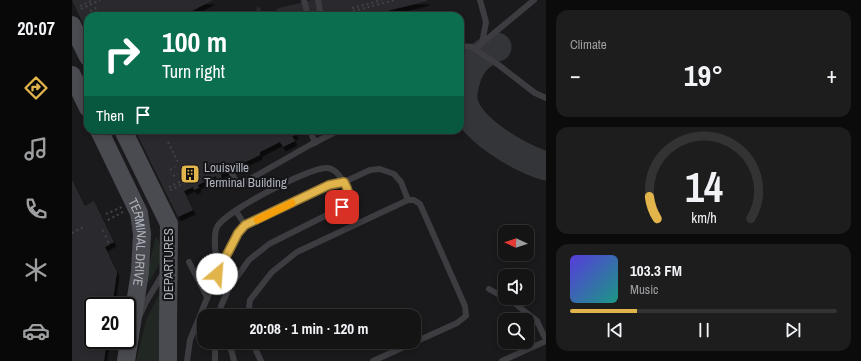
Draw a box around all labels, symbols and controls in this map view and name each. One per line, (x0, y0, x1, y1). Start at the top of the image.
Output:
text: 20:07 (17, 16, 55, 41)
text: 100 m (162, 23, 227, 61)
icon: right (96, 28, 148, 80)
text: Climate (570, 36, 607, 53)
text: 19° (684, 55, 723, 95)
text: Turn right (162, 59, 225, 84)
text: − (570, 60, 581, 90)
text: + (826, 60, 837, 90)
icon: directions (22, 74, 50, 102)
icon: arrive (132, 104, 154, 126)
text: Then (96, 105, 124, 126)
icon: music (22, 135, 50, 163)
text: 14 (685, 158, 722, 214)
place label: Louisville Terminal Building (204, 159, 287, 191)
building icon: Louisville Terminal Building (179, 163, 201, 185)
pin (325, 190, 359, 224)
icon: phone (22, 195, 50, 223)
street label: TERMINAL DRIVE (124, 195, 150, 287)
icon: arrive (331, 196, 353, 218)
text: km/h (691, 207, 716, 226)
north arrow (498, 225, 534, 261)
map controls (498, 225, 534, 349)
street label: DEPARTURES (160, 228, 177, 300)
position arrow (196, 253, 238, 295)
icon: climate (22, 256, 50, 284)
text: 103.3 FM (630, 260, 682, 281)
button: sound (498, 269, 534, 305)
text: Music (630, 281, 658, 298)
speed limit sign: 20 (84, 297, 136, 349)
button: search (498, 313, 534, 349)
icon: car (22, 317, 50, 345)
text: 20:08 · 1 min · 120 m (250, 318, 368, 339)
icon: previous (604, 319, 626, 341)
icon: pause (693, 319, 715, 341)
icon: next (782, 319, 804, 341)

